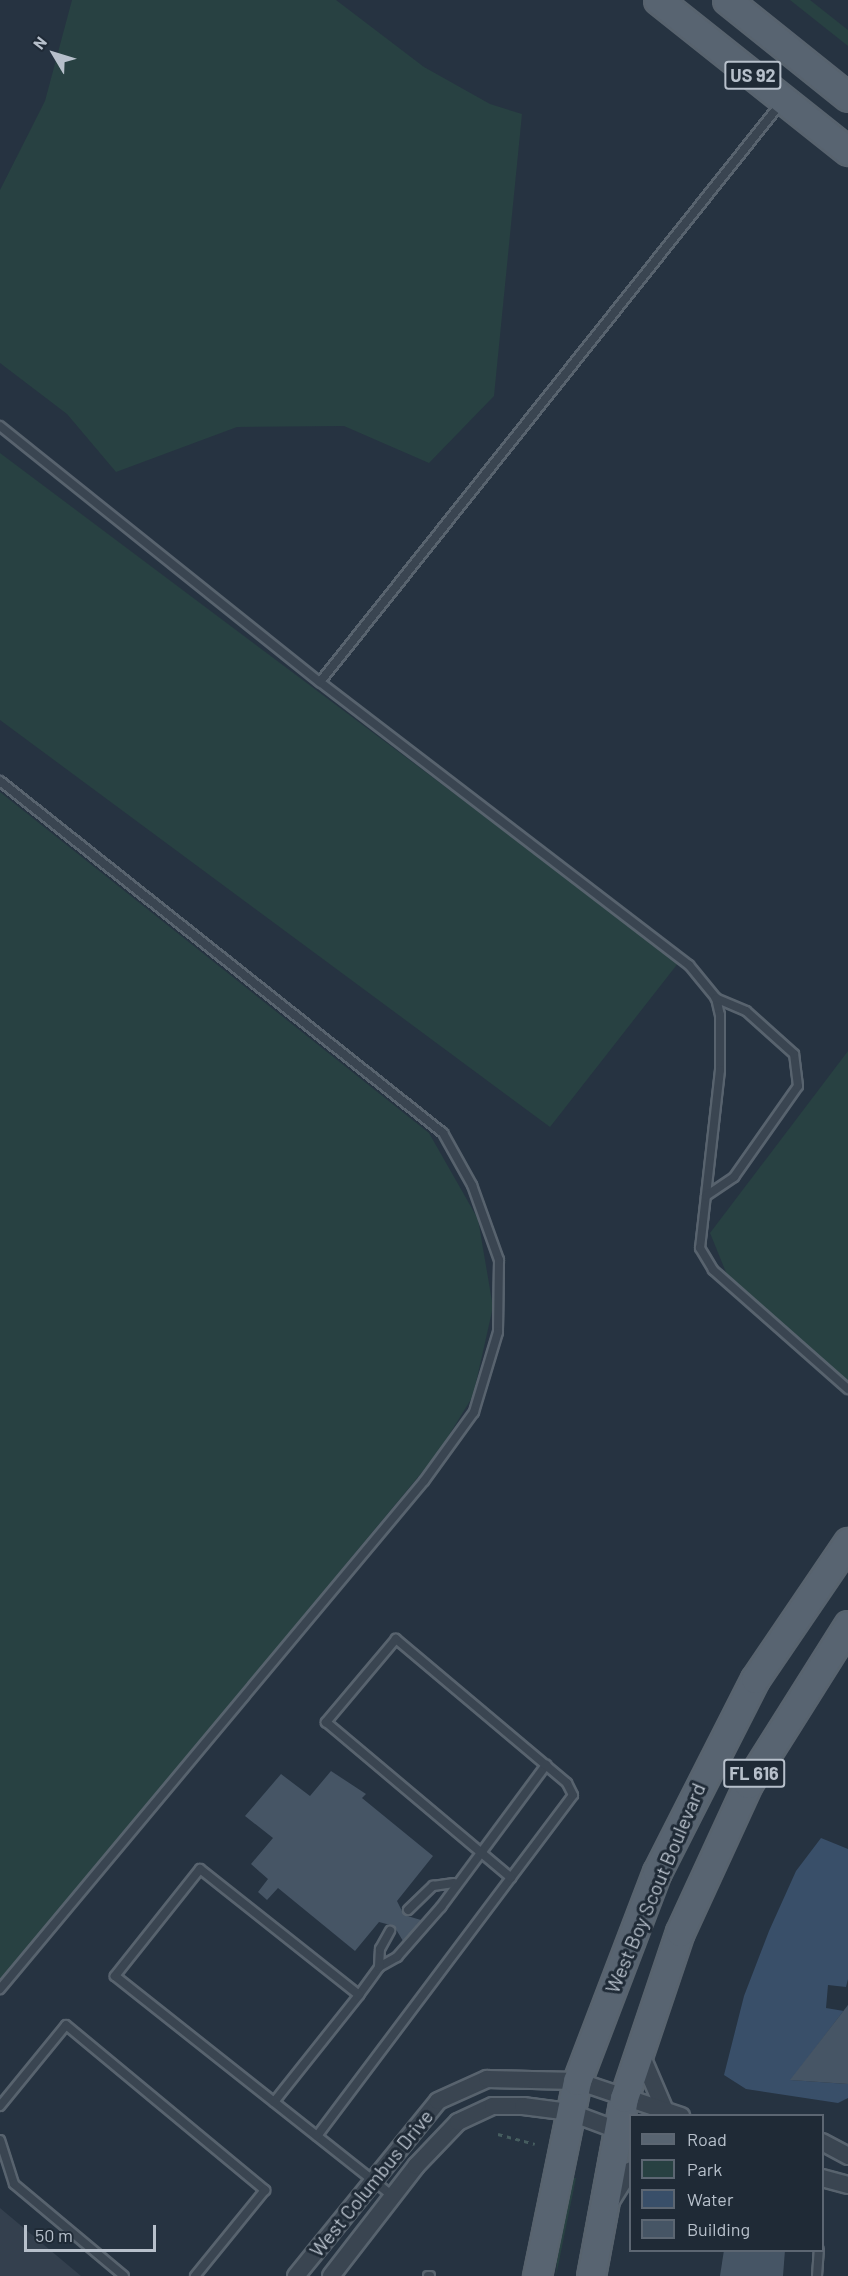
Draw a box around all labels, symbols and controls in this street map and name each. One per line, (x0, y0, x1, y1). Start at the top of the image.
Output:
north arrow (24, 24, 84, 84)
text: N (29, 33, 50, 53)
road number: US 92 (723, 60, 783, 90)
road number: FL 616 (722, 1758, 786, 1788)
street label: West Boy Scout Boulevard (600, 1779, 710, 1997)
street label: West Columbus Drive (304, 2104, 438, 2262)
legend (629, 2114, 824, 2252)
text: Road (687, 2128, 727, 2150)
text: Park (687, 2158, 722, 2180)
text: Water (687, 2188, 734, 2210)
scale bar (27, 2213, 159, 2251)
text: Building (687, 2218, 750, 2240)
text: 50 m (35, 2224, 73, 2246)

